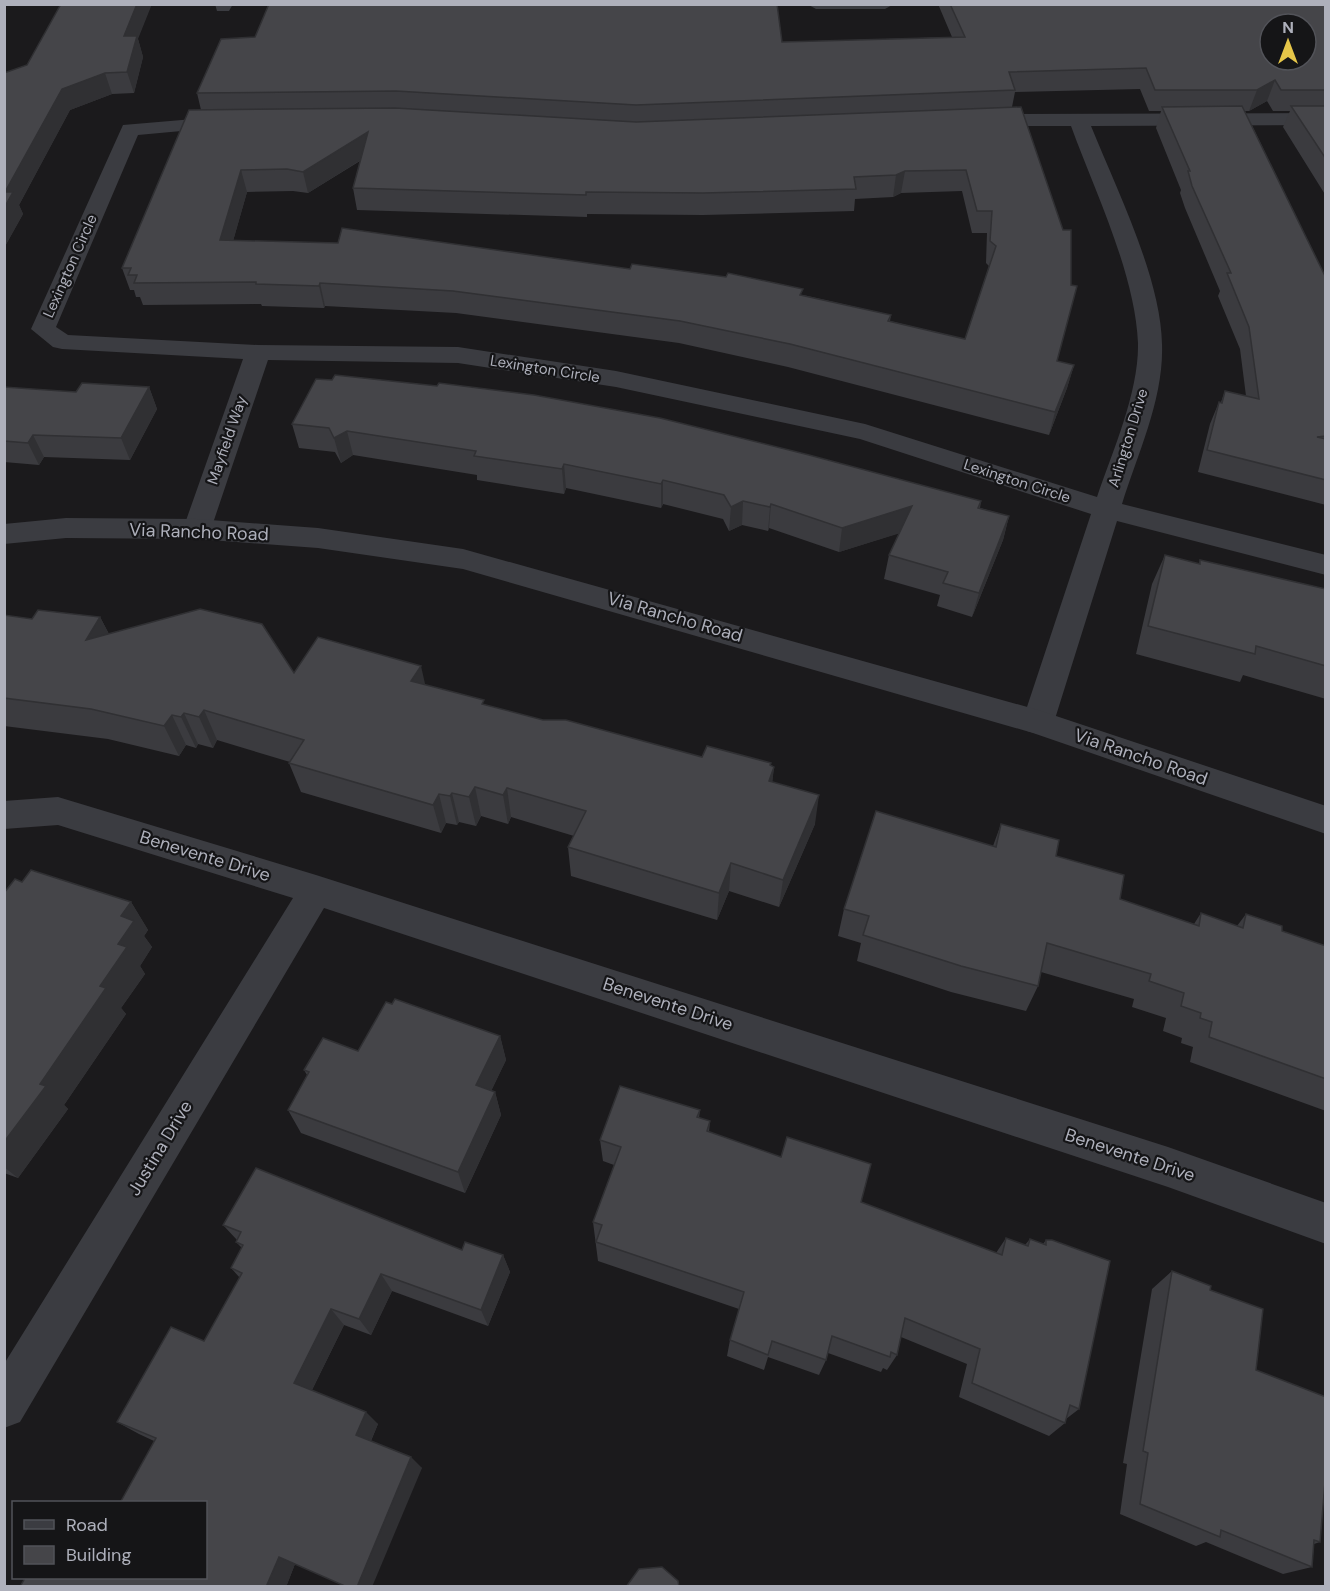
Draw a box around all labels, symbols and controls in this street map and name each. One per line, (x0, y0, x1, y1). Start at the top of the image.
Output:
north arrow (1258, 12, 1318, 72)
text: N (1282, 17, 1294, 38)
street label: Lexington Circle (38, 211, 102, 321)
street label: Lexington Circle (489, 350, 601, 388)
street label: Arlington Drive (1104, 386, 1152, 490)
street label: Mayfield Way (202, 392, 252, 487)
street label: Lexington Circle (961, 454, 1073, 508)
street label: Via Rancho Road (129, 518, 269, 546)
street label: Via Rancho Road (605, 586, 745, 648)
street label: Via Rancho Road (1071, 723, 1211, 791)
street label: Benevente Drive (137, 825, 273, 887)
street label: Benevente Drive (600, 972, 736, 1036)
street label: Justina Drive (122, 1096, 198, 1200)
street label: Benevente Drive (1062, 1123, 1198, 1187)
legend (12, 1501, 207, 1579)
text: Road (66, 1513, 108, 1537)
text: Building (66, 1543, 131, 1567)

